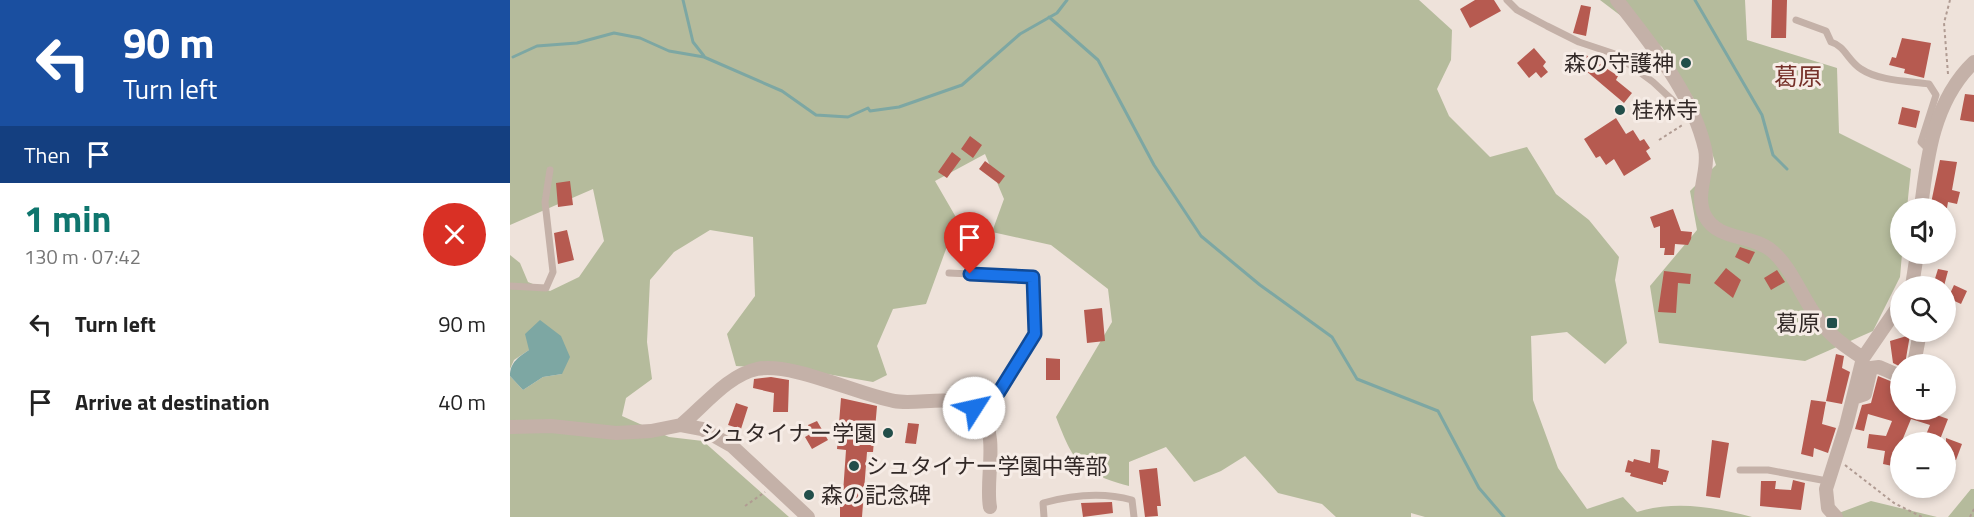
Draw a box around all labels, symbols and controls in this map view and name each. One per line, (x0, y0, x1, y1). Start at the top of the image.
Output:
text: 90 m (123, 10, 215, 74)
icon: left (24, 24, 102, 102)
place label: 森の守護神 (1564, 46, 1674, 80)
marker: 森の守護神 (1679, 56, 1693, 70)
district label: 葛原 (1774, 58, 1822, 94)
text: Turn left (123, 68, 217, 109)
place label: 桂林寺 (1632, 93, 1698, 127)
marker: 桂林寺 (1613, 103, 1627, 117)
text: Then (24, 138, 70, 172)
icon: arrive (82, 138, 115, 171)
text: 1 min (24, 191, 111, 246)
map controls (1890, 198, 1956, 498)
button: sound (1890, 198, 1956, 264)
button: close (423, 203, 486, 266)
pin (944, 212, 995, 274)
icon: arrive (953, 221, 986, 254)
text: 130 m · 07:42 (24, 241, 141, 272)
button: search (1890, 276, 1956, 342)
place label: 葛原 (1776, 306, 1820, 340)
text: Turn left (75, 307, 156, 341)
text: 90 m (438, 307, 486, 341)
icon: left (24, 308, 57, 341)
marker: 葛原 (1825, 316, 1839, 330)
button: + (1890, 354, 1956, 420)
position arrow (942, 376, 1006, 440)
text: Arrive at destination (75, 385, 270, 419)
text: 40 m (438, 385, 486, 419)
icon: arrive (24, 386, 57, 419)
place label: シュタイナー学園 (700, 416, 876, 450)
marker: シュタイナー学園 (881, 426, 895, 440)
button: − (1890, 432, 1956, 498)
place label: シュタイナー学園中等部 (866, 449, 1108, 483)
marker: シュタイナー学園中等部 (847, 459, 861, 473)
place label: 森の記念碑 (821, 478, 931, 512)
marker: 森の記念碑 (802, 488, 816, 502)

